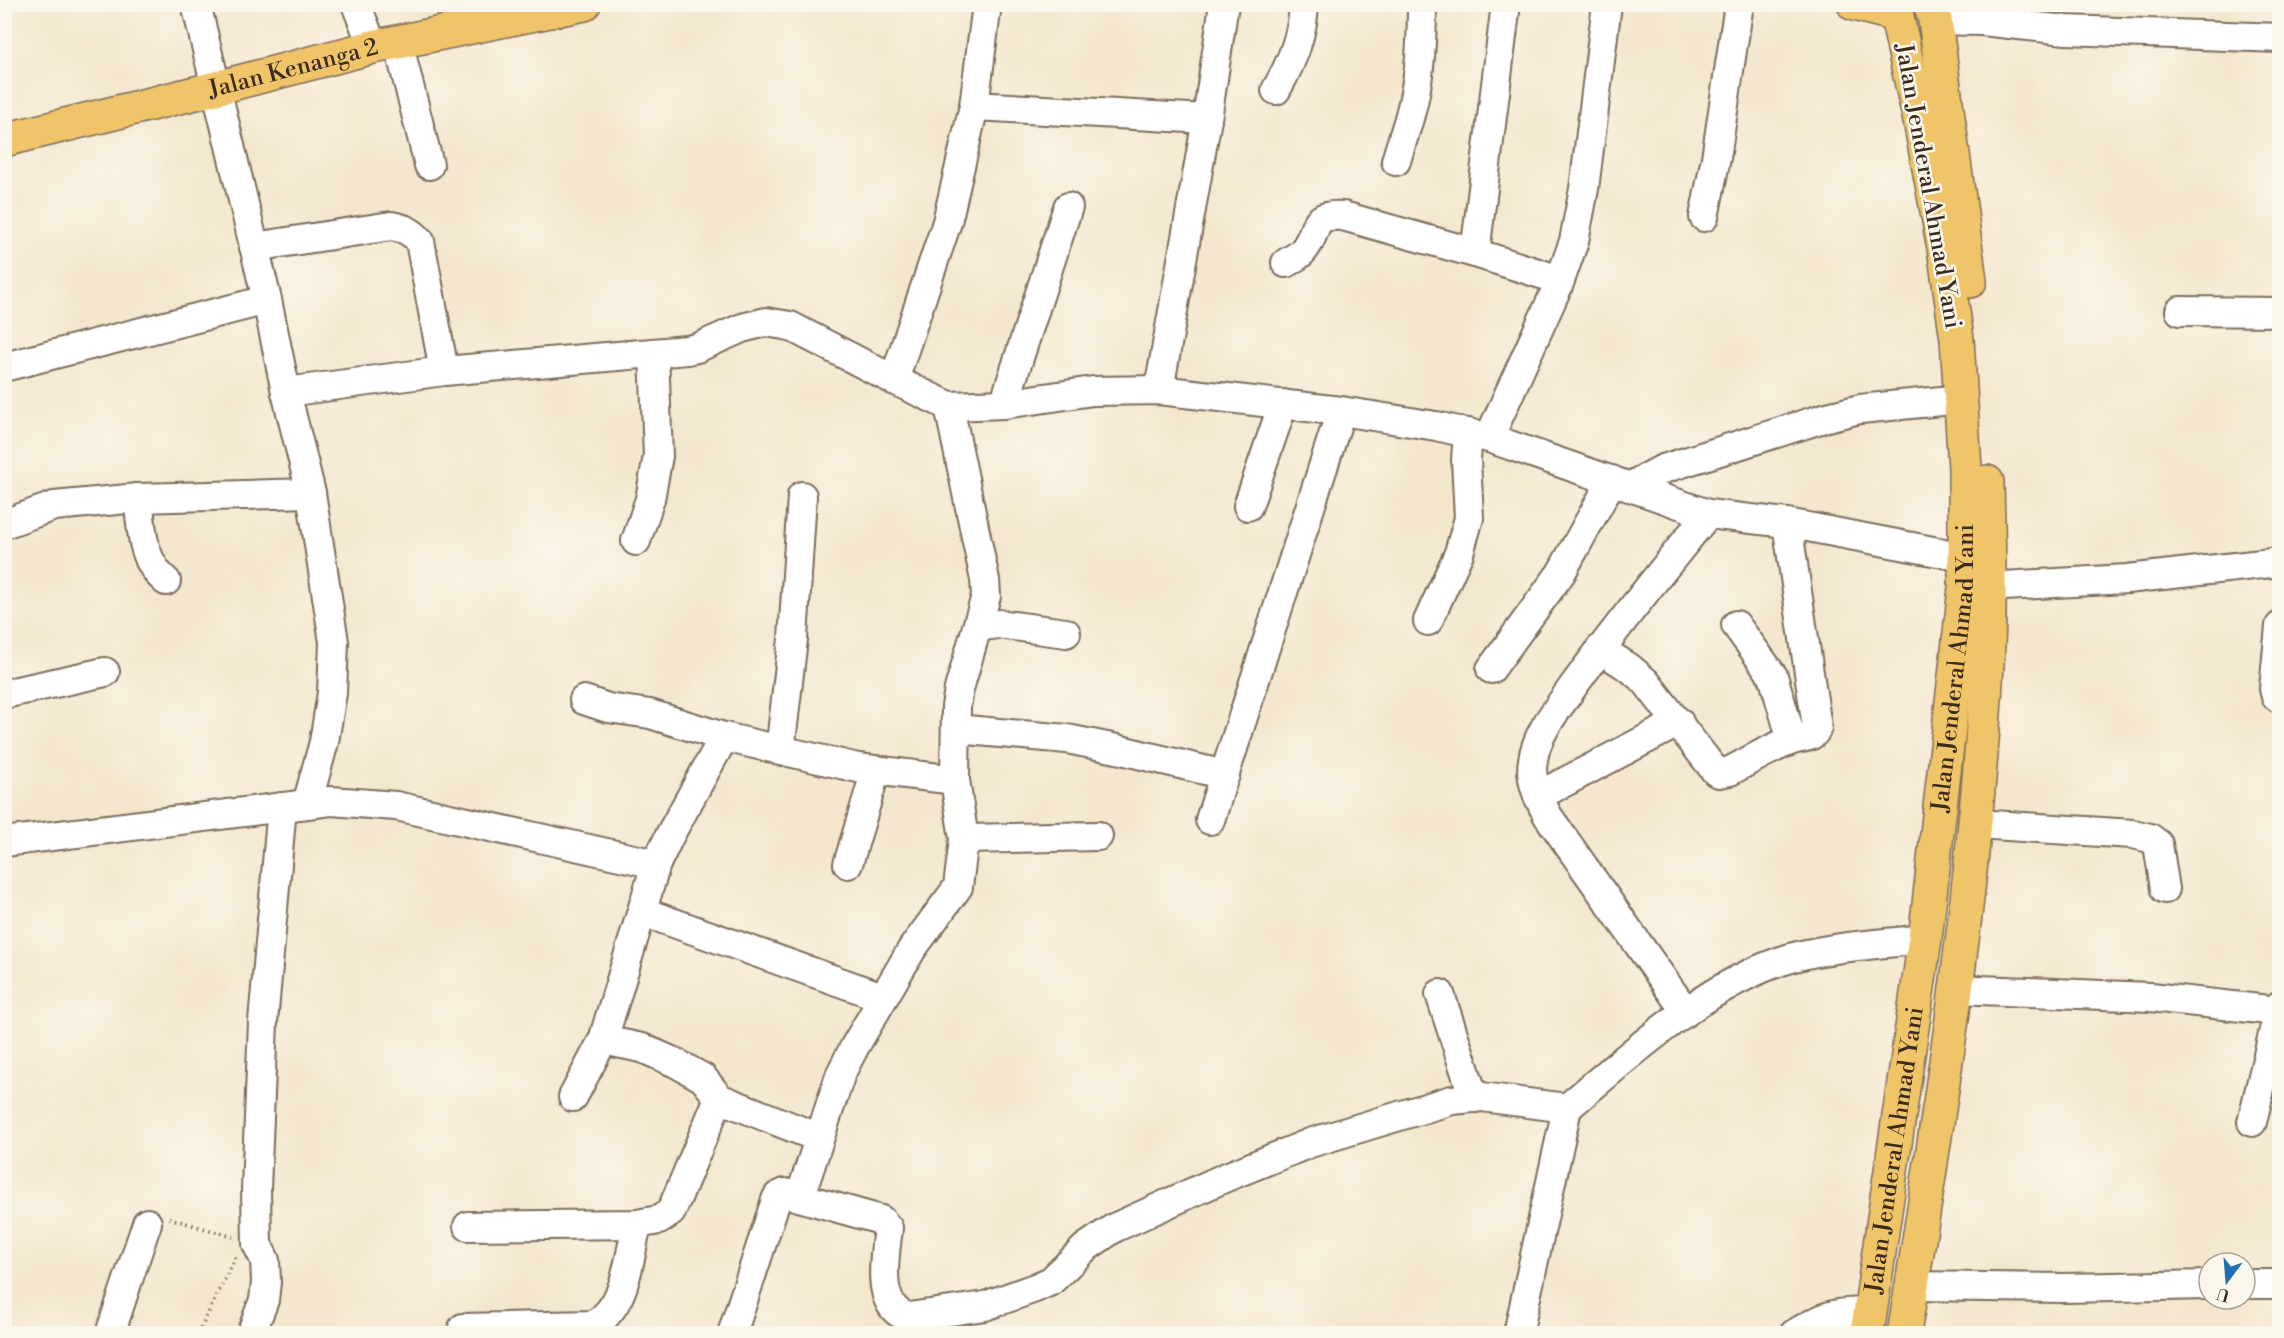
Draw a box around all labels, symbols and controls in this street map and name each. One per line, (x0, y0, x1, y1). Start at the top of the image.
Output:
street label: Jalan Kenanga 2 (204, 32, 382, 106)
street label: Jalan Jenderal Ahmad Yani (1888, 40, 1968, 331)
street label: Jalan Jenderal Ahmad Yani (1925, 524, 1981, 815)
street label: Jalan Jenderal Ahmad Yani (1859, 1005, 1931, 1296)
north arrow (2197, 1251, 2257, 1311)
text: U (2214, 1283, 2232, 1306)

